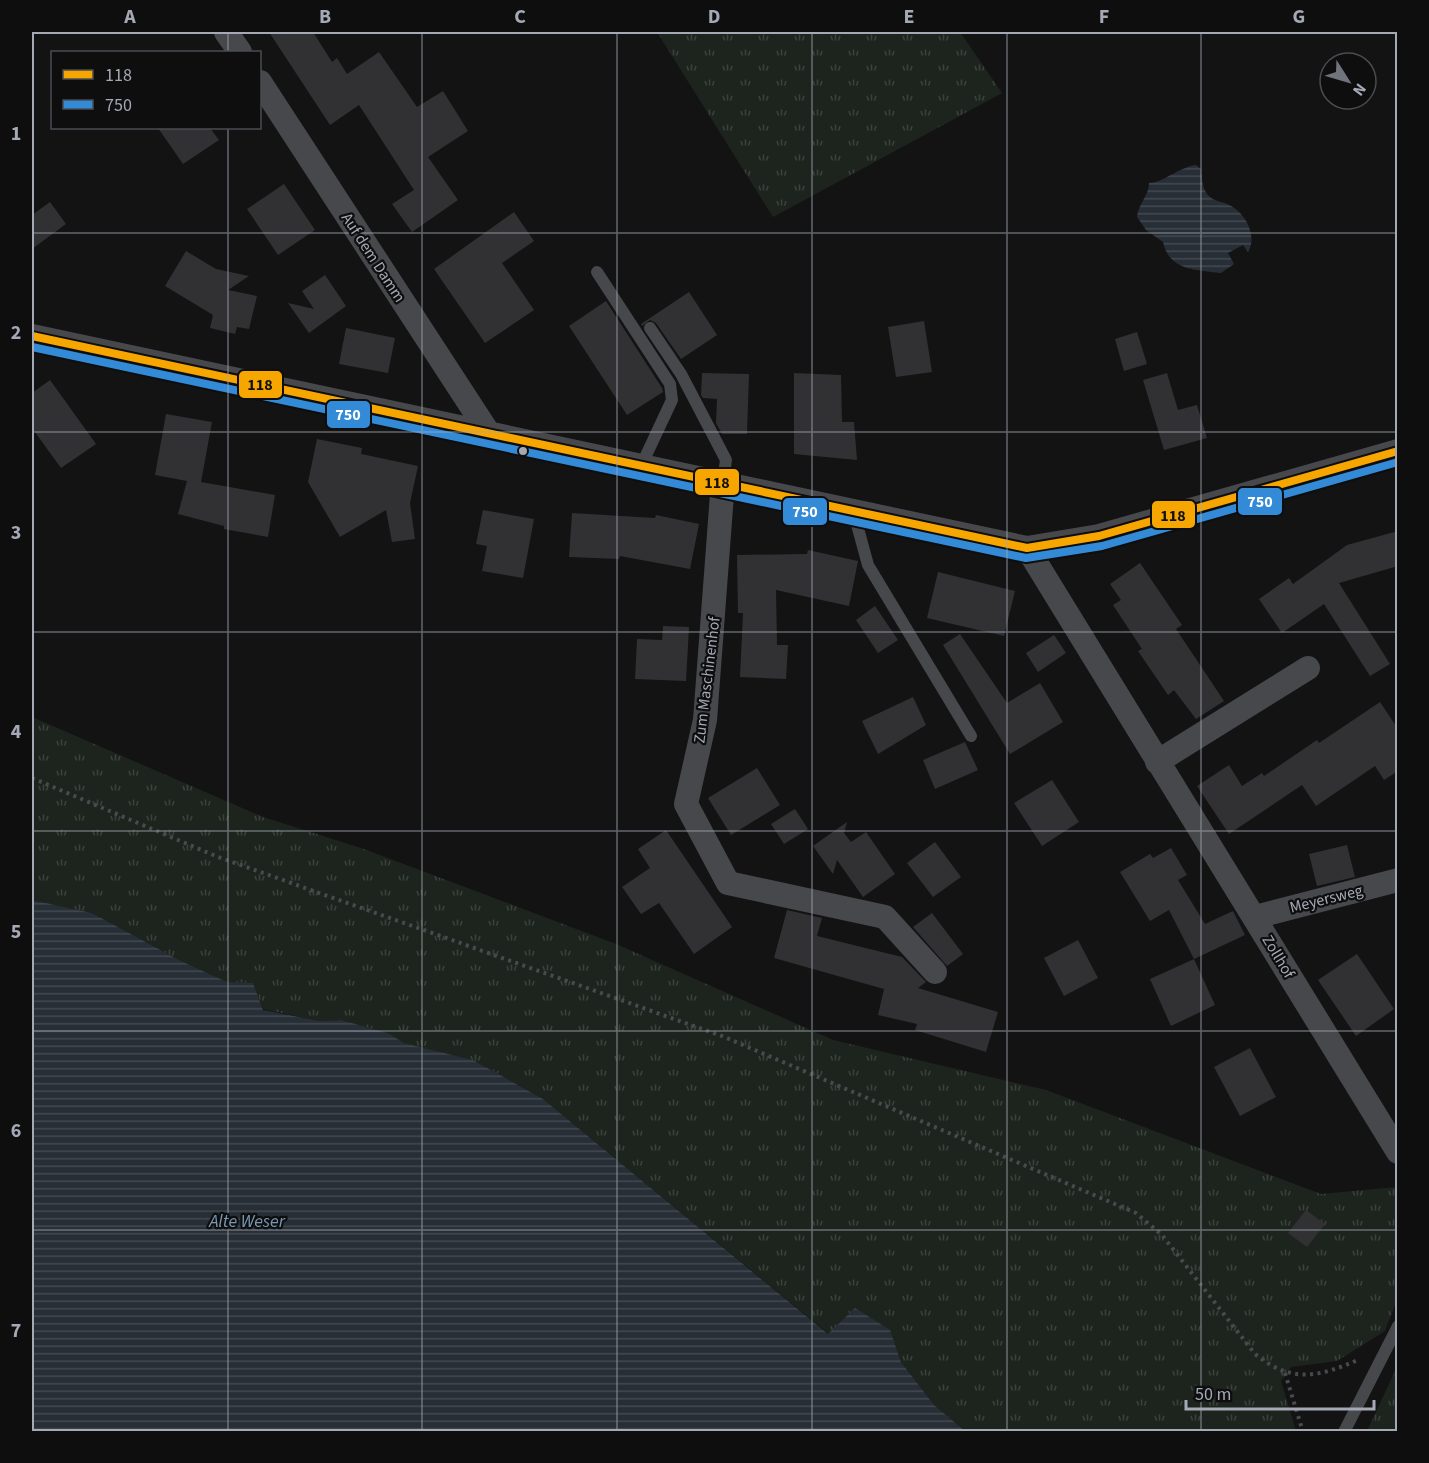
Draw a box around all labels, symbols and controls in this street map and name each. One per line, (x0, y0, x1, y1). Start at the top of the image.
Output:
text: A (123, 3, 136, 31)
text: B (319, 3, 331, 31)
text: C (514, 3, 526, 31)
text: D (708, 3, 720, 31)
text: E (904, 3, 914, 31)
text: F (1099, 3, 1109, 31)
text: G (1293, 3, 1305, 31)
legend (51, 51, 261, 129)
north arrow (1318, 51, 1378, 111)
text: 118 (105, 63, 132, 88)
text: N (1347, 79, 1371, 100)
text: 750 (105, 93, 132, 118)
text: 1 (11, 120, 21, 148)
street label: Auf dem Damm (336, 208, 410, 307)
text: 2 (11, 319, 21, 347)
line badge: 118 (238, 370, 283, 399)
text: 118 (247, 374, 273, 396)
line badge: 750 (326, 400, 371, 429)
text: 750 (335, 404, 361, 426)
unlabelled marker (517, 445, 529, 457)
line badge: 118 (694, 468, 740, 496)
text: 118 (704, 472, 730, 494)
line badge: 750 (1237, 487, 1283, 516)
text: 750 (1247, 491, 1273, 513)
line badge: 750 (782, 497, 828, 526)
line badge: 118 (1151, 500, 1196, 529)
text: 750 (792, 501, 818, 523)
text: 118 (1160, 505, 1186, 527)
text: 3 (11, 519, 21, 547)
street label: Zum Maschinenhof (688, 614, 726, 745)
text: 4 (11, 718, 22, 746)
street label: Meyersweg (1287, 879, 1365, 919)
text: 5 (11, 918, 21, 946)
street label: Zollhof (1257, 931, 1300, 984)
text: 6 (11, 1117, 21, 1145)
water label: Alte Weser (208, 1209, 286, 1234)
text: 7 (11, 1317, 21, 1345)
scale bar (1186, 1373, 1374, 1411)
text: 50 m (1195, 1382, 1231, 1407)

